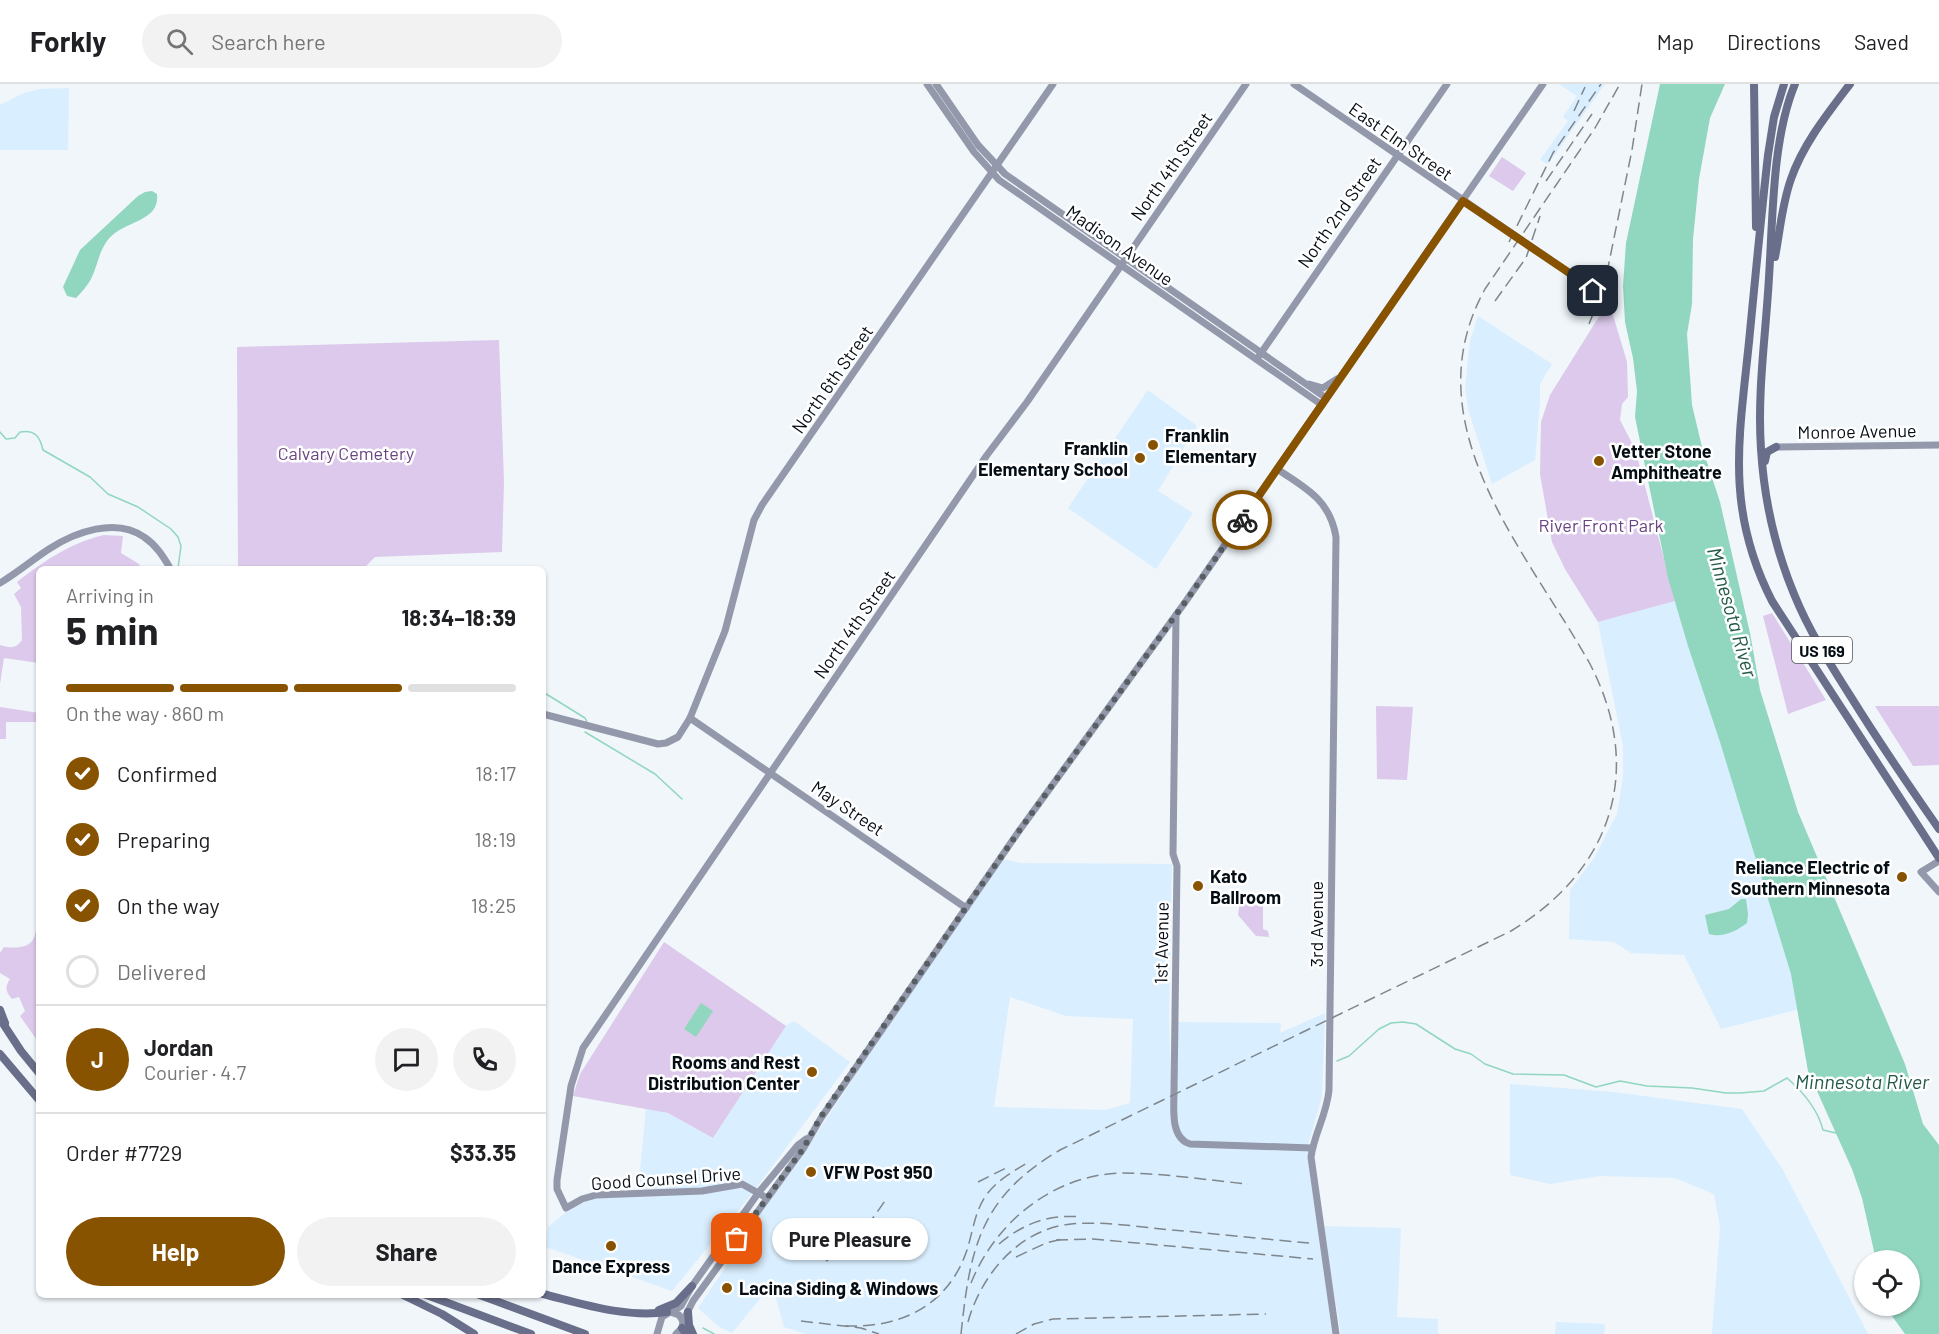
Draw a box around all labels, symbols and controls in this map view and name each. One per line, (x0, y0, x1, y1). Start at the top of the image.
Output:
search box (142, 14, 562, 68)
text: Forkly (30, 24, 106, 58)
icon: search (163, 25, 196, 58)
text: Search here (211, 28, 326, 54)
text: Map (1657, 29, 1694, 54)
text: Directions (1727, 29, 1821, 54)
text: Saved (1854, 29, 1909, 54)
street label: East Elm Street (1345, 97, 1457, 185)
street label: North 4th Street (1125, 107, 1217, 225)
street label: North 2nd Street (1293, 152, 1385, 272)
street label: Madison Avenue (1062, 200, 1178, 290)
pin (1567, 265, 1618, 316)
icon: home (1576, 274, 1609, 307)
street label: North 6th Street (787, 321, 877, 437)
street label: Monroe Avenue (1797, 419, 1917, 443)
place label: Franklin Elementary (1165, 424, 1257, 467)
place label: Franklin Elementary School (978, 437, 1128, 480)
marker: Franklin Elementary (1146, 438, 1160, 452)
place label: Vetter Stone Amphitheatre (1611, 440, 1722, 483)
park label: Calvary Cemetery (278, 442, 414, 464)
marker: Franklin Elementary School (1133, 451, 1147, 465)
marker: Vetter Stone Amphitheatre (1592, 454, 1606, 468)
courier (1212, 490, 1272, 550)
icon: bike (1226, 504, 1259, 537)
park label: River Front Park (1538, 514, 1664, 536)
water label: Minnesota River (1703, 544, 1763, 681)
street label: North 4th Street (808, 565, 900, 683)
text: Arriving in (66, 583, 154, 607)
text: 18:34–18:39 (401, 604, 516, 630)
text: 5 min (66, 606, 159, 653)
road number: US 169 (1792, 637, 1852, 663)
text: On the way · 860 m (66, 701, 224, 725)
icon: check (66, 757, 99, 790)
text: Confirmed (117, 760, 217, 786)
text: 18:17 (475, 761, 516, 785)
street label: May Street (807, 776, 889, 840)
icon: check (66, 823, 99, 856)
text: Preparing (117, 826, 210, 852)
text: 18:19 (474, 827, 516, 851)
place label: Reliance Electric of Southern Minnesota (1731, 856, 1890, 899)
place label: Kato Ballroom (1210, 865, 1281, 908)
marker: Reliance Electric of Southern Minnesota (1895, 870, 1909, 884)
marker: Kato Ballroom (1191, 879, 1205, 893)
street label: 3rd Avenue (1305, 881, 1327, 967)
icon: check (66, 889, 99, 922)
text: On the way (117, 892, 220, 918)
text: 18:25 (471, 893, 516, 917)
street label: 1st Avenue (1149, 902, 1173, 984)
text: Delivered (117, 958, 206, 984)
button: chat (375, 1028, 438, 1091)
button: phone (453, 1028, 516, 1091)
text: Jordan (144, 1034, 213, 1060)
text: J (91, 1046, 104, 1072)
place label: Rooms and Rest Distribution Center (648, 1051, 800, 1094)
text: Courier · 4.7 (144, 1060, 246, 1084)
marker: Rooms and Rest Distribution Center (805, 1065, 819, 1079)
water label: Minnesota River (1795, 1069, 1930, 1093)
text: Order #7729 (66, 1139, 182, 1165)
text: $33.35 (450, 1139, 516, 1165)
place label: VFW Post 950 (823, 1161, 933, 1183)
street label: Good Counsel Drive (590, 1162, 742, 1194)
marker: VFW Post 950 (804, 1165, 818, 1179)
pin (711, 1213, 762, 1264)
button: Help (66, 1217, 285, 1286)
button: Share (297, 1217, 516, 1286)
callout: Pure Pleasure (773, 1218, 929, 1260)
icon: bag (720, 1222, 753, 1255)
text: Pure Pleasure (789, 1227, 911, 1251)
marker: Dance Express (604, 1239, 618, 1253)
map controls (1854, 1250, 1920, 1316)
button: locate (1854, 1250, 1920, 1316)
place label: Dance Express (552, 1255, 670, 1277)
place label: Lacina Siding & Windows (739, 1277, 938, 1299)
marker: Lacina Siding & Windows (720, 1281, 734, 1295)

